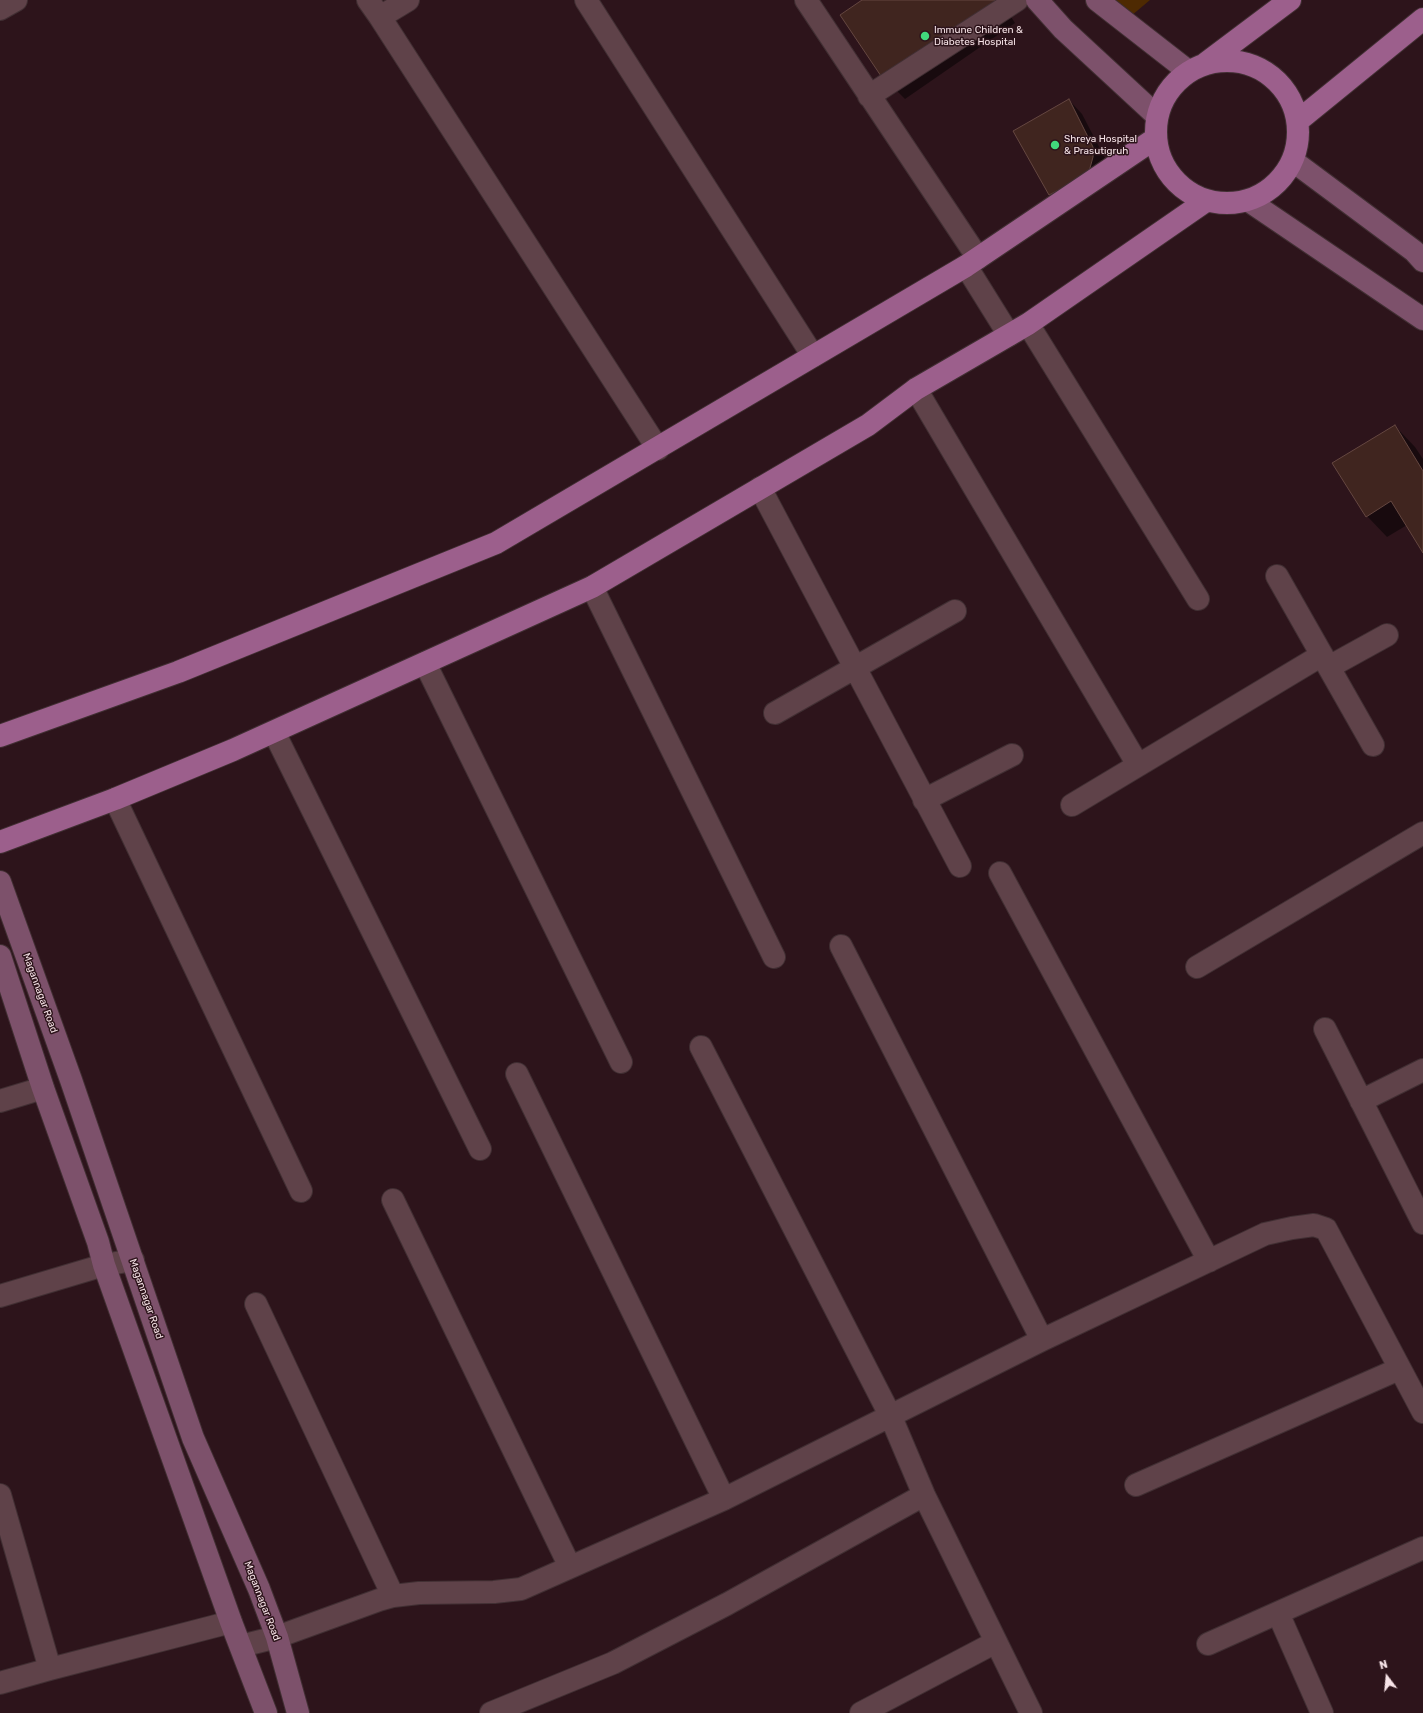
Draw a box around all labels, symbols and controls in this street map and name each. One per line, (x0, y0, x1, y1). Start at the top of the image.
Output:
place label: Immune Children & Diabetes Hospital (934, 24, 1023, 48)
marker: Immune Children & Diabetes Hospital (919, 30, 931, 42)
place label: Shreya Hospital & Prasutigruh (1064, 133, 1137, 156)
marker: Shreya Hospital & Prasutigruh (1049, 139, 1061, 151)
street label: Magannagar Road (20, 951, 60, 1035)
street label: Magannagar Road (127, 1257, 165, 1341)
street label: Magannagar Road (241, 1560, 283, 1642)
north arrow (1367, 1657, 1407, 1697)
text: N (1378, 1658, 1389, 1672)

